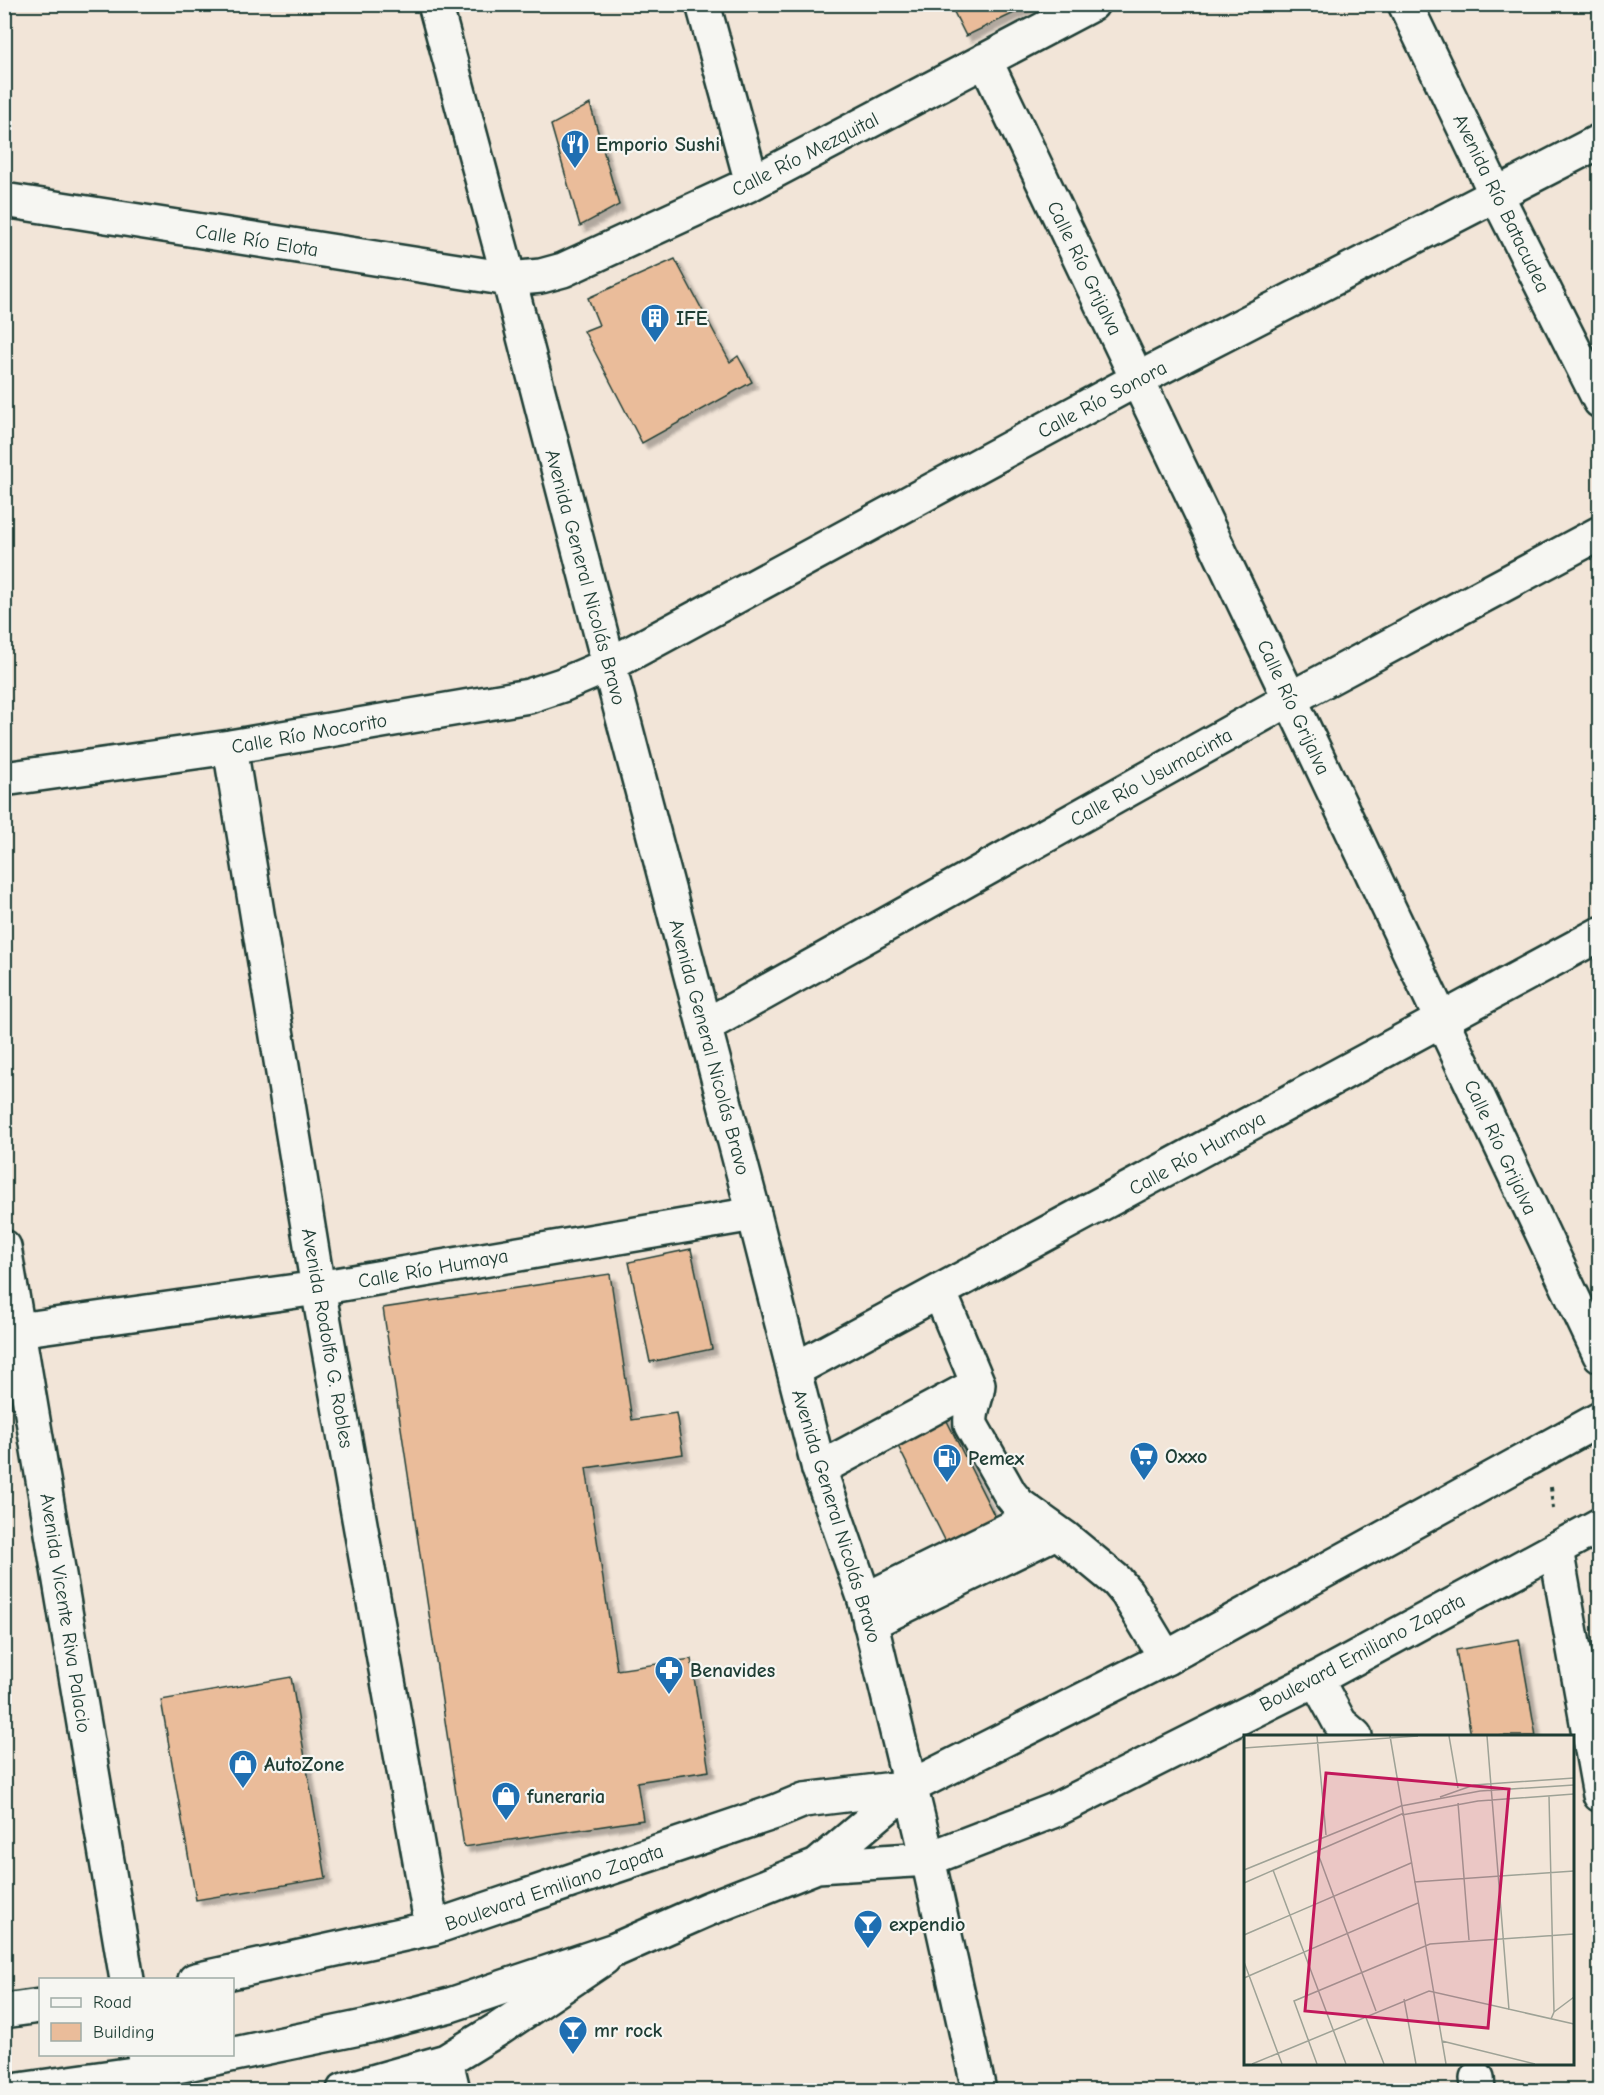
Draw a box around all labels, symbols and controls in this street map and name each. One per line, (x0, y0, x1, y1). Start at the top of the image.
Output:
street label: Calle Río Mezquital (728, 107, 883, 201)
street label: Avenida Río Batacudea (1448, 110, 1555, 296)
restaurant icon: Emporio Sushi (559, 128, 591, 170)
place label: Emporio Sushi (596, 133, 720, 156)
street label: Calle Río Grijalva (1042, 197, 1127, 339)
street label: Calle Río Elota (194, 219, 320, 262)
building icon: IFE (639, 302, 671, 344)
place label: IFE (676, 307, 708, 330)
street label: Calle Río Sonora (1034, 356, 1171, 443)
street label: Avenida General Nicolás Bravo (540, 447, 631, 707)
street label: Calle Río Grijalva (1252, 636, 1335, 778)
street label: Calle Río Mocorito (230, 708, 389, 758)
street label: Calle Río Usumacinta (1066, 723, 1236, 832)
street label: Avenida General Nicolás Bravo (664, 917, 755, 1177)
street label: Calle Río Grijalva (1459, 1076, 1542, 1218)
street label: Calle Río Humaya (1125, 1106, 1269, 1200)
street label: Avenida Rodolfo G. Robles (297, 1226, 358, 1450)
street label: Calle Río Humaya (356, 1244, 510, 1293)
street label: Avenida General Nicolás Bravo (787, 1387, 886, 1646)
supermarket icon: Oxxo (1128, 1440, 1160, 1482)
fuel station icon: Pemex (931, 1442, 963, 1484)
place label: Oxxo (1165, 1445, 1207, 1468)
place label: Pemex (968, 1447, 1025, 1470)
street label: Avenida Vicente Riva Palacio (35, 1492, 96, 1734)
street label: Boulevard Emiliano Zapata (1255, 1588, 1469, 1716)
pharmacy icon: Benavides (653, 1654, 685, 1696)
place label: Benavides (690, 1659, 775, 1682)
inset map (1244, 1735, 1574, 2065)
shop icon: AutoZone (227, 1748, 259, 1790)
place label: AutoZone (264, 1753, 345, 1776)
shop icon: funeraria (490, 1780, 522, 1822)
place label: funeraria (526, 1785, 605, 1808)
street label: Boulevard Emiliano Zapata (442, 1839, 666, 1936)
bar icon: expendio (852, 1908, 884, 1950)
place label: expendio (889, 1913, 965, 1936)
legend (39, 1978, 234, 2056)
text: Road (93, 1992, 132, 2013)
bar icon: mr rock (557, 2014, 589, 2056)
place label: mr rock (594, 2019, 663, 2042)
text: Building (93, 2022, 155, 2043)

